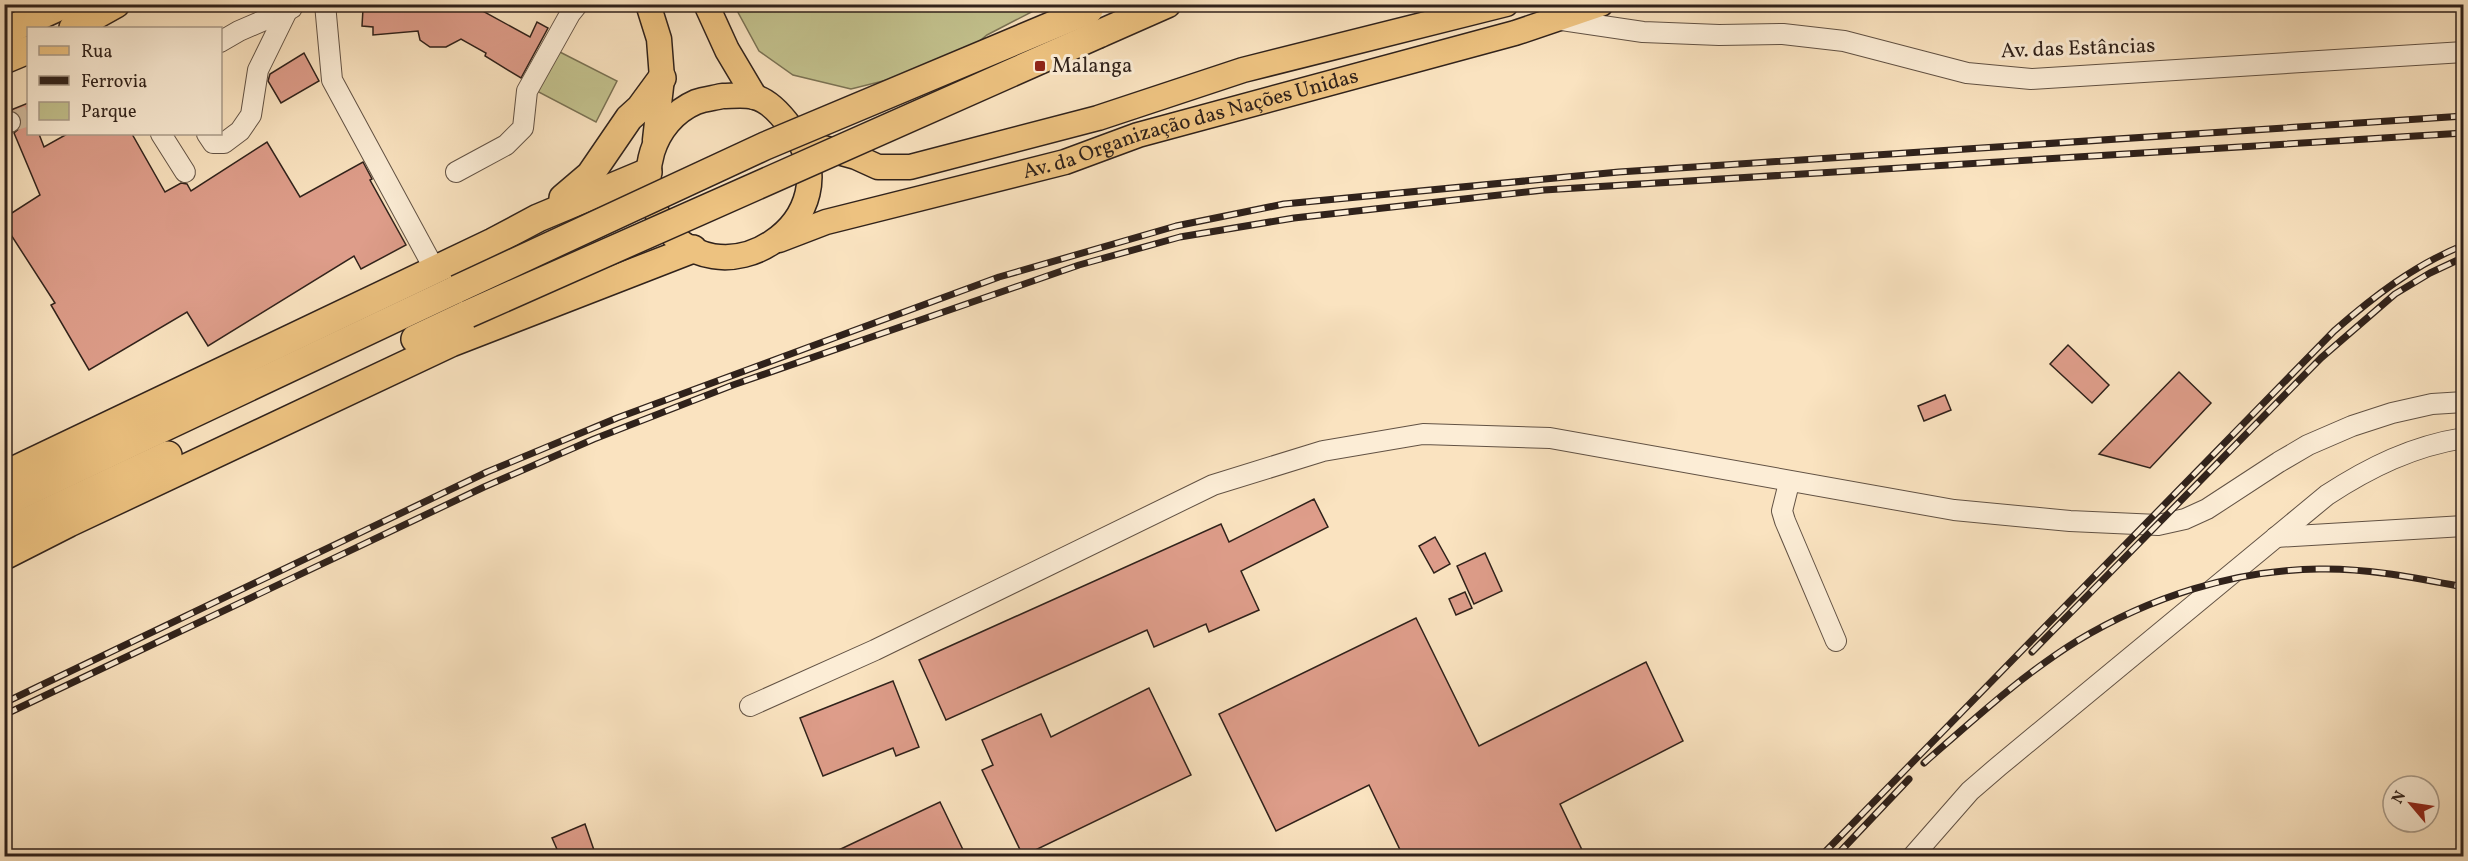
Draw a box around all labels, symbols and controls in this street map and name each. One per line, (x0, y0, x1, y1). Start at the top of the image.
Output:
legend (27, 27, 222, 135)
street label: Av. das Estâncias (2000, 32, 2156, 66)
text: Rua (81, 40, 112, 65)
place label: Malanga (1052, 52, 1132, 81)
marker: Malanga (1033, 59, 1047, 73)
street label: Av. da Organização das Nações Unidas (1020, 62, 1362, 187)
text: Ferrovia (81, 70, 147, 95)
text: Parque (81, 100, 136, 125)
north arrow (2381, 774, 2441, 834)
text: N (2387, 787, 2412, 808)

